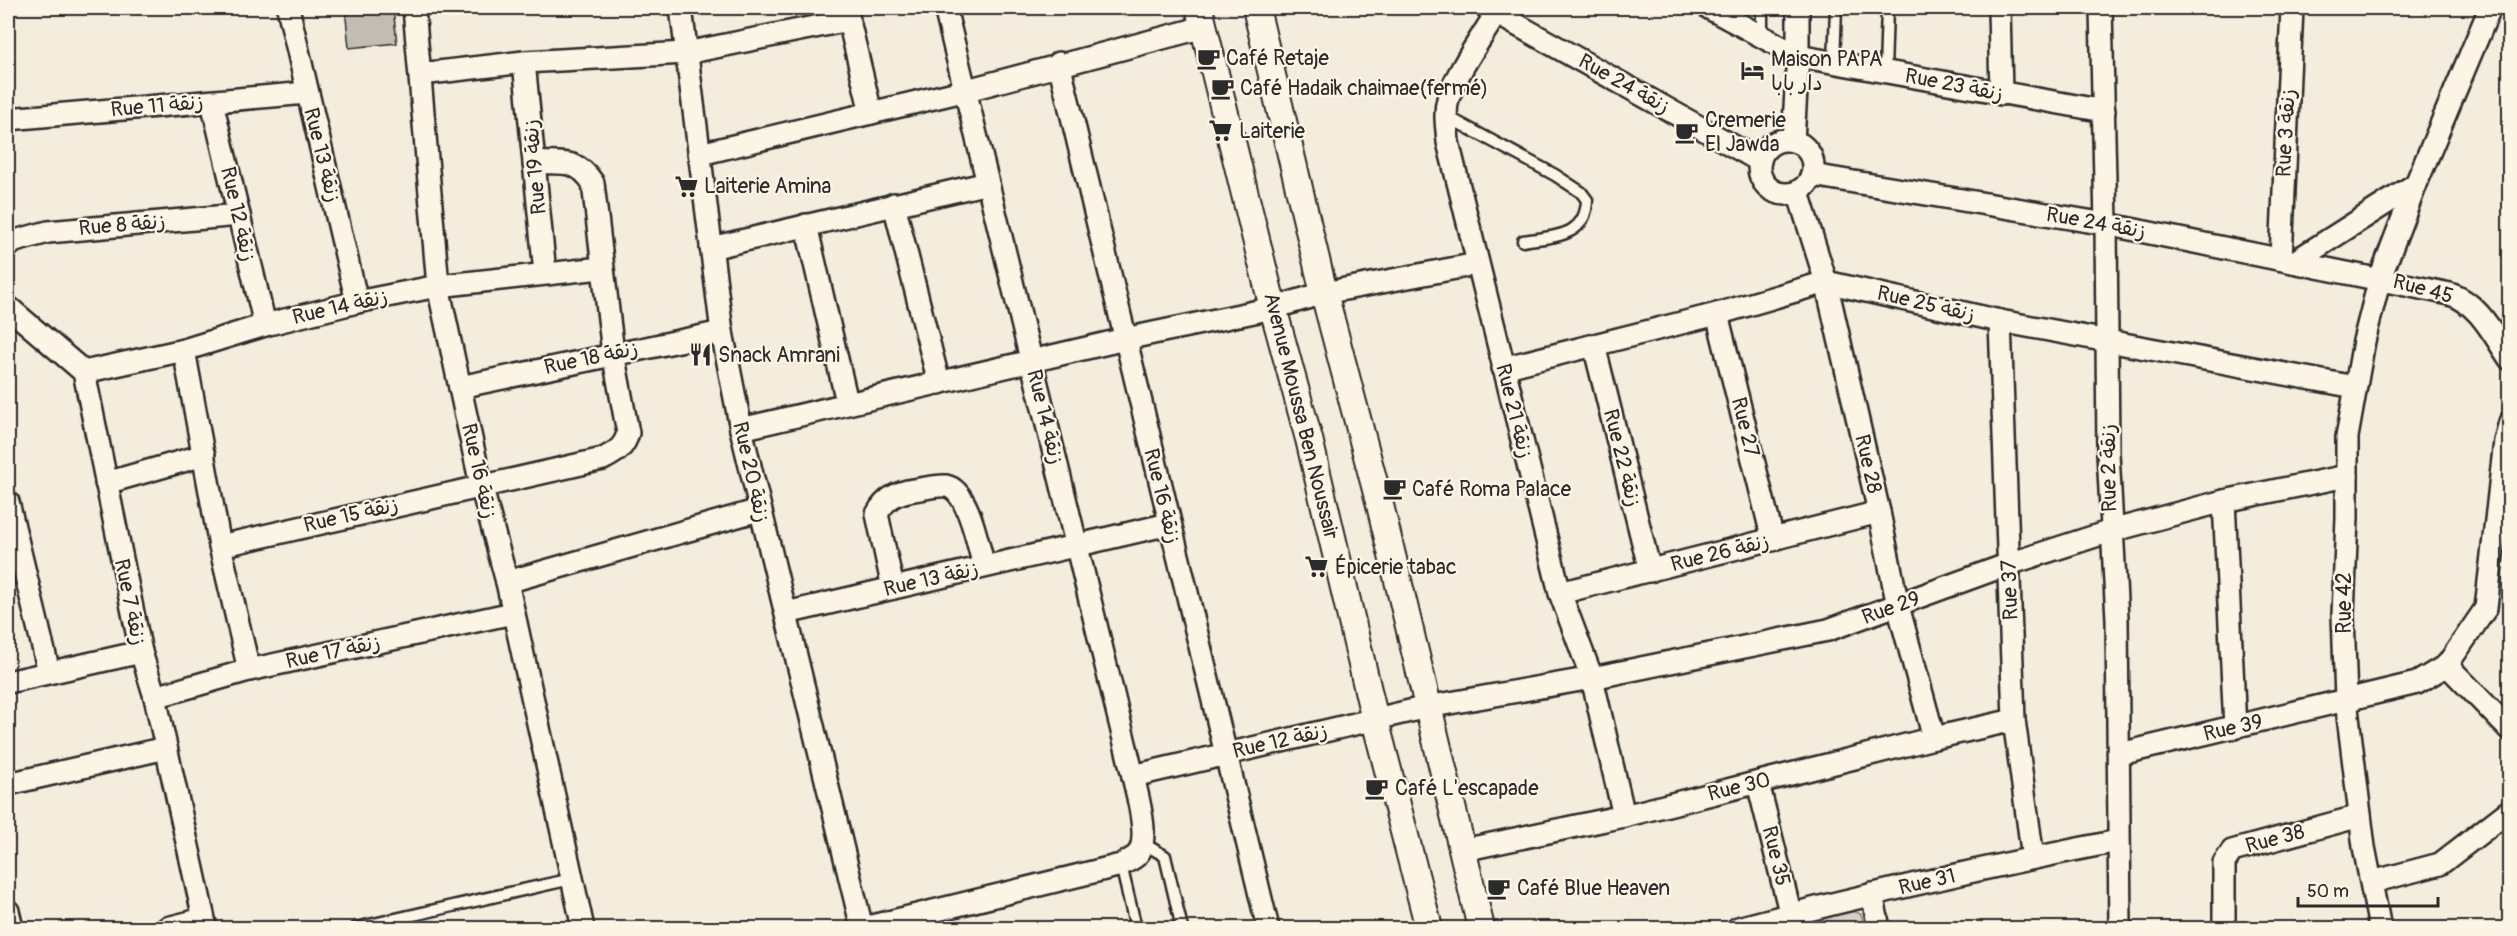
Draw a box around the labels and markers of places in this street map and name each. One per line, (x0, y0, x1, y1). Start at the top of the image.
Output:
cafe icon: Café Retaje (1195, 45, 1221, 71)
place label: Café Retaje (1226, 45, 1330, 72)
place label: Maison PAPA دار بابا (1771, 46, 1882, 97)
hotel icon: Maison PAPA دار بابا (1740, 58, 1766, 84)
cafe icon: Café Hadaik chaimae(fermé) (1209, 75, 1235, 101)
place label: Café Hadaik chaimae(fermé) (1240, 75, 1488, 102)
place label: Cremerie El Jawda (1705, 107, 1786, 158)
supermarket icon: Laiterie (1208, 118, 1234, 144)
place label: Laiterie (1239, 118, 1305, 145)
cafe icon: Cremerie El Jawda (1674, 119, 1700, 145)
supermarket icon: Laiterie Amina (673, 173, 699, 199)
place label: Laiterie Amina (704, 173, 831, 200)
restaurant icon: Snack Amrani (687, 342, 713, 368)
place label: Snack Amrani (718, 342, 840, 369)
cafe icon: Café Roma Palace (1381, 476, 1407, 502)
place label: Café Roma Palace (1412, 476, 1572, 503)
supermarket icon: Épicerie tabac (1304, 554, 1330, 580)
place label: Épicerie tabac (1335, 554, 1457, 581)
cafe icon: Café L'escapade (1364, 775, 1390, 801)
place label: Café L'escapade (1395, 775, 1539, 802)
cafe icon: Café Blue Heaven (1486, 875, 1512, 901)
place label: Café Blue Heaven (1517, 875, 1670, 902)

